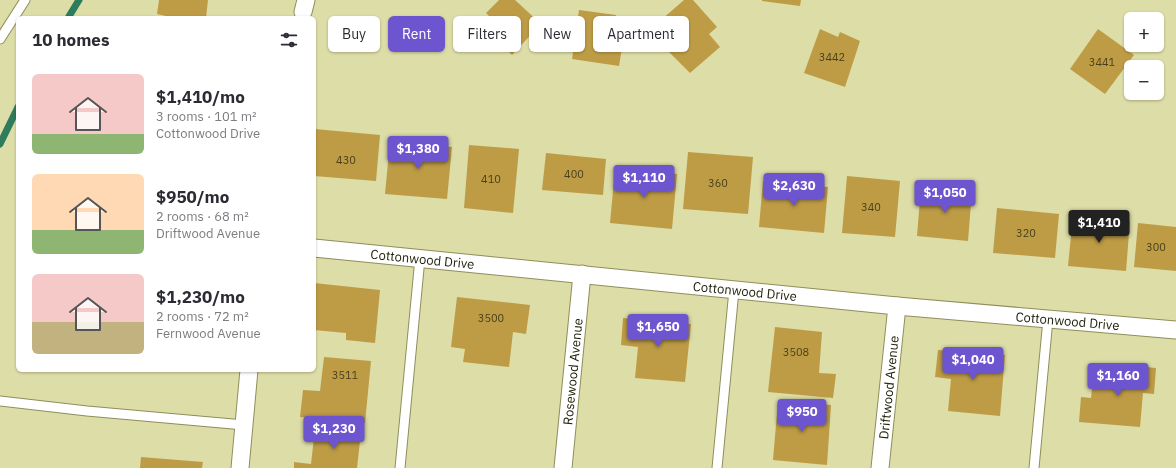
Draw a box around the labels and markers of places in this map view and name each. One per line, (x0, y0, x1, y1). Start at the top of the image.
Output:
pin: $1,380 (385, 136, 451, 170)
pin: $1,110 (611, 165, 677, 199)
pin: $2,630 (761, 173, 827, 207)
pin: $1,050 (912, 180, 978, 214)
pin: $1,410 (1066, 210, 1132, 244)
pin: $1,650 (625, 314, 691, 348)
pin: $1,040 (940, 347, 1006, 381)
pin: $1,160 (1085, 363, 1151, 397)
pin: $950 (778, 399, 826, 433)
pin: $1,230 (301, 416, 367, 450)

